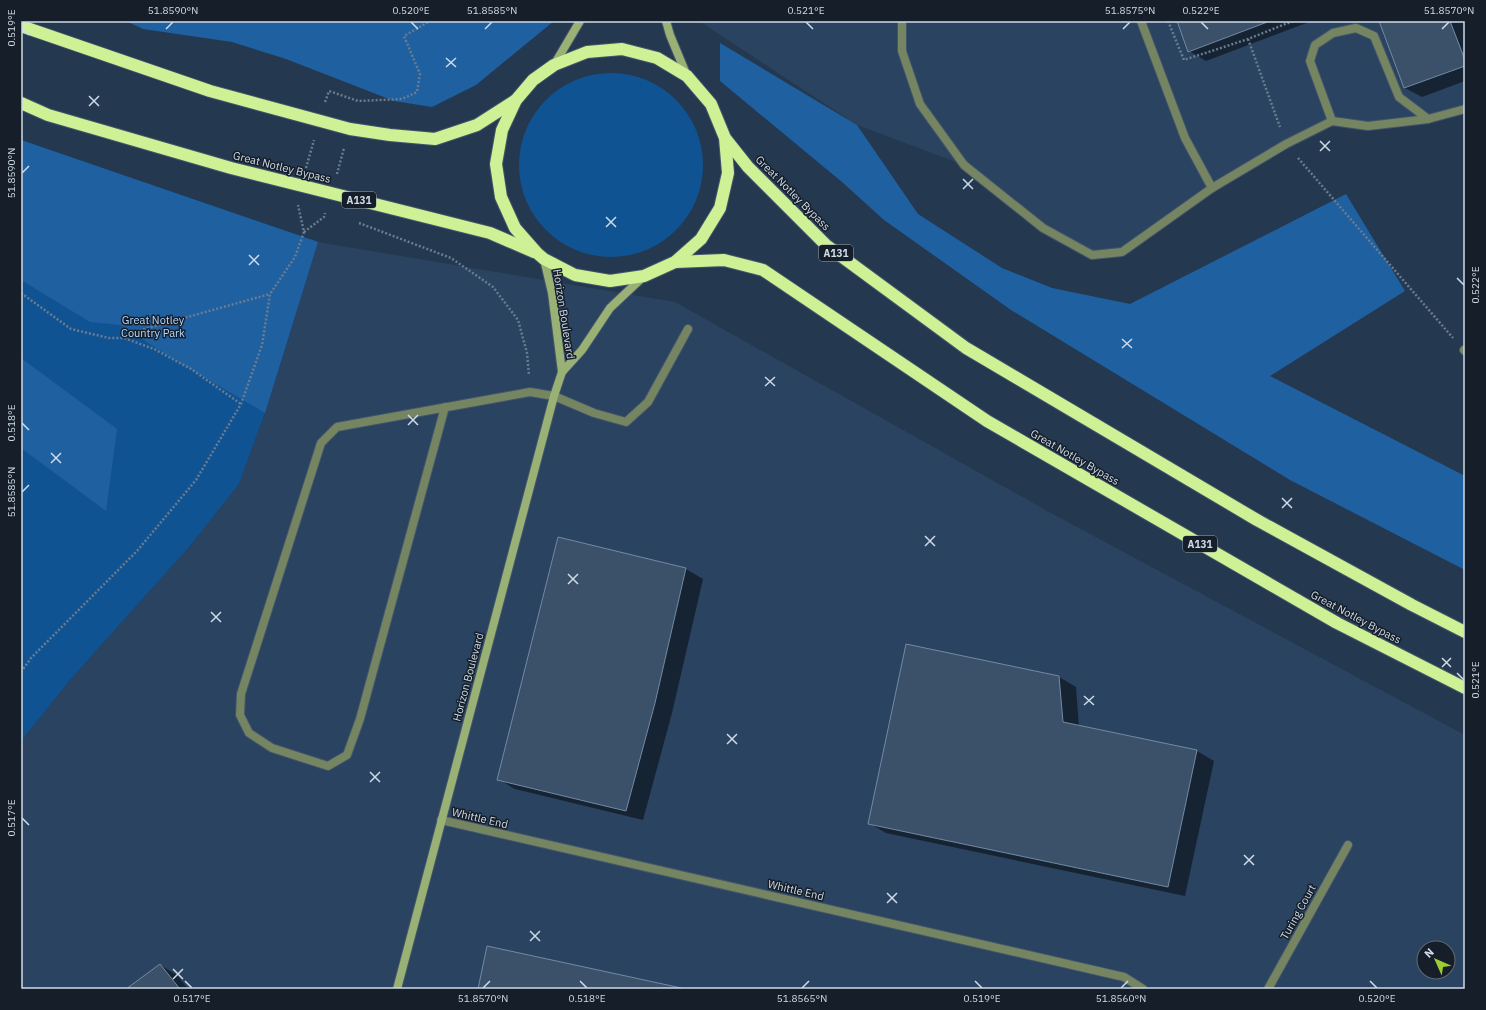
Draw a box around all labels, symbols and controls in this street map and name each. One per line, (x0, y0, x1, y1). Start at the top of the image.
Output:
text: 51.8590°N (148, 4, 198, 17)
text: 0.520°E (392, 4, 430, 17)
text: 51.8585°N (467, 4, 517, 17)
text: 0.521°E (787, 4, 825, 17)
text: 51.8575°N (1105, 4, 1155, 17)
text: 0.522°E (1182, 4, 1220, 17)
text: 51.8570°N (1424, 4, 1474, 17)
text: 0.519°E (5, 9, 18, 47)
text: 51.8590°N (5, 148, 18, 198)
street label: Great Notley Bypass (232, 148, 332, 186)
street label: Great Notley Bypass (753, 153, 833, 233)
road number: A131 (342, 192, 376, 208)
road number: A131 (819, 245, 853, 261)
text: 0.522°E (1469, 266, 1482, 304)
street label: Horizon Boulevard (550, 268, 578, 360)
park label: Great Notley Country Park (121, 313, 185, 340)
text: 0.518°E (5, 404, 18, 442)
street label: Great Notley Bypass (1028, 426, 1122, 488)
text: 51.8585°N (5, 467, 18, 517)
road number: A131 (1183, 536, 1217, 552)
street label: Great Notley Bypass (1308, 587, 1404, 647)
street label: Horizon Boulevard (449, 631, 487, 723)
text: 0.521°E (1469, 661, 1482, 699)
text: 0.517°E (5, 799, 18, 837)
street label: Whittle End (451, 805, 509, 831)
street label: Whittle End (767, 877, 825, 903)
street label: Turing Court (1277, 882, 1319, 942)
north arrow (1416, 940, 1456, 980)
text: N (1421, 945, 1437, 961)
text: 0.517°E (173, 992, 211, 1005)
text: 51.8570°N (458, 992, 508, 1005)
text: 0.518°E (568, 992, 606, 1005)
text: 51.8565°N (777, 992, 827, 1005)
text: 0.519°E (963, 992, 1001, 1005)
text: 51.8560°N (1096, 992, 1146, 1005)
text: 0.520°E (1358, 992, 1396, 1005)

